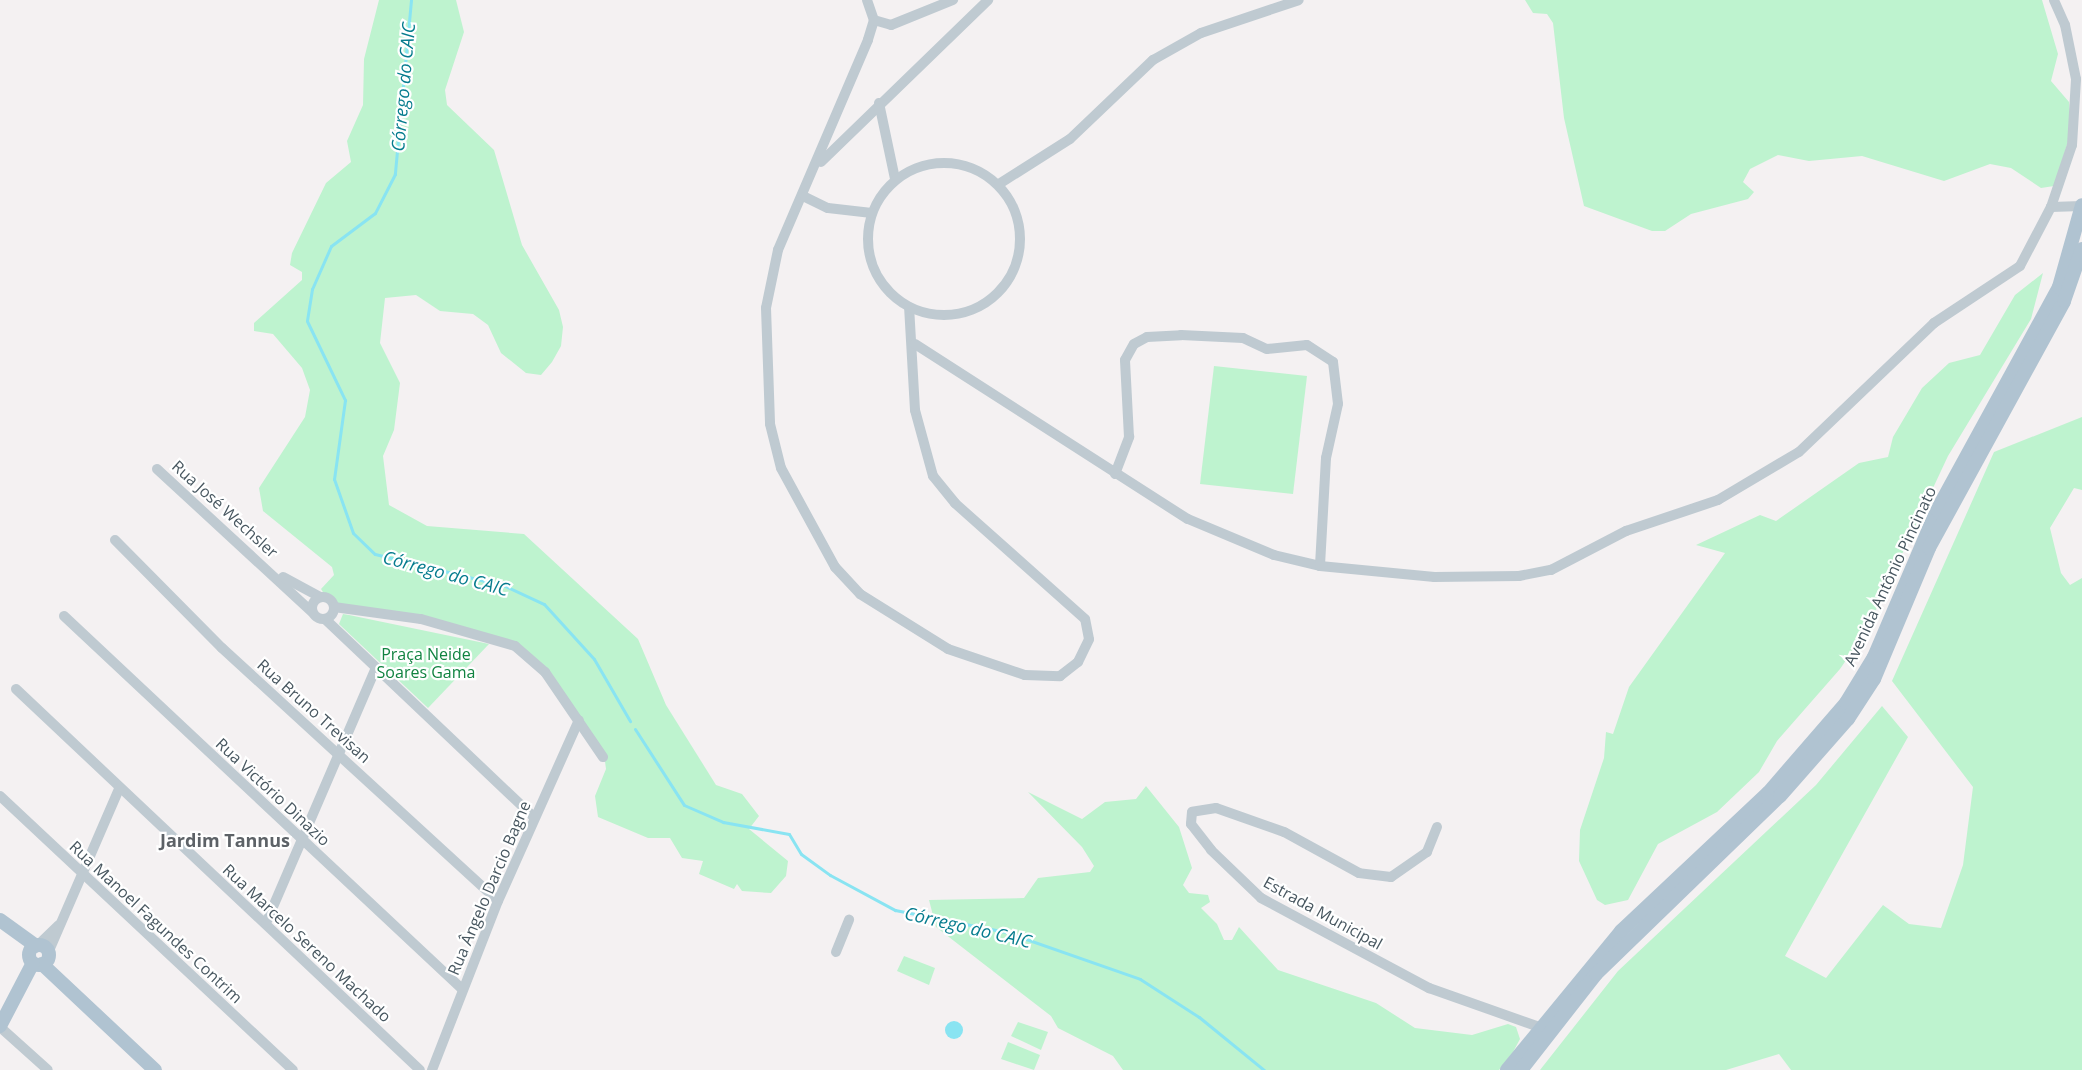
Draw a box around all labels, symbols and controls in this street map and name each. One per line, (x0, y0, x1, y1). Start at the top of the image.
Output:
water label: Córrego do CAIC (387, 22, 419, 152)
street label: Rua José Wechsler (168, 456, 282, 562)
street label: Avenida Antônio Pincinato (1840, 483, 1940, 669)
water label: Córrego do CAIC (381, 546, 511, 600)
park label: Praça Neide Soares Gama (377, 644, 475, 682)
street label: Rua Bruno Trevisan (253, 655, 375, 767)
street label: Rua Victório Dinazio (212, 734, 334, 850)
street label: Rua Ângelo Darcio Bagne (444, 798, 534, 978)
district label: Jardim Tannus (160, 829, 290, 851)
street label: Rua Manoel Fagundes Contrim (66, 837, 246, 1007)
street label: Rua Marcelo Sereno Machado (219, 860, 395, 1026)
street label: Estrada Municipal (1260, 872, 1386, 954)
water label: Córrego do CAIC (903, 902, 1033, 952)

